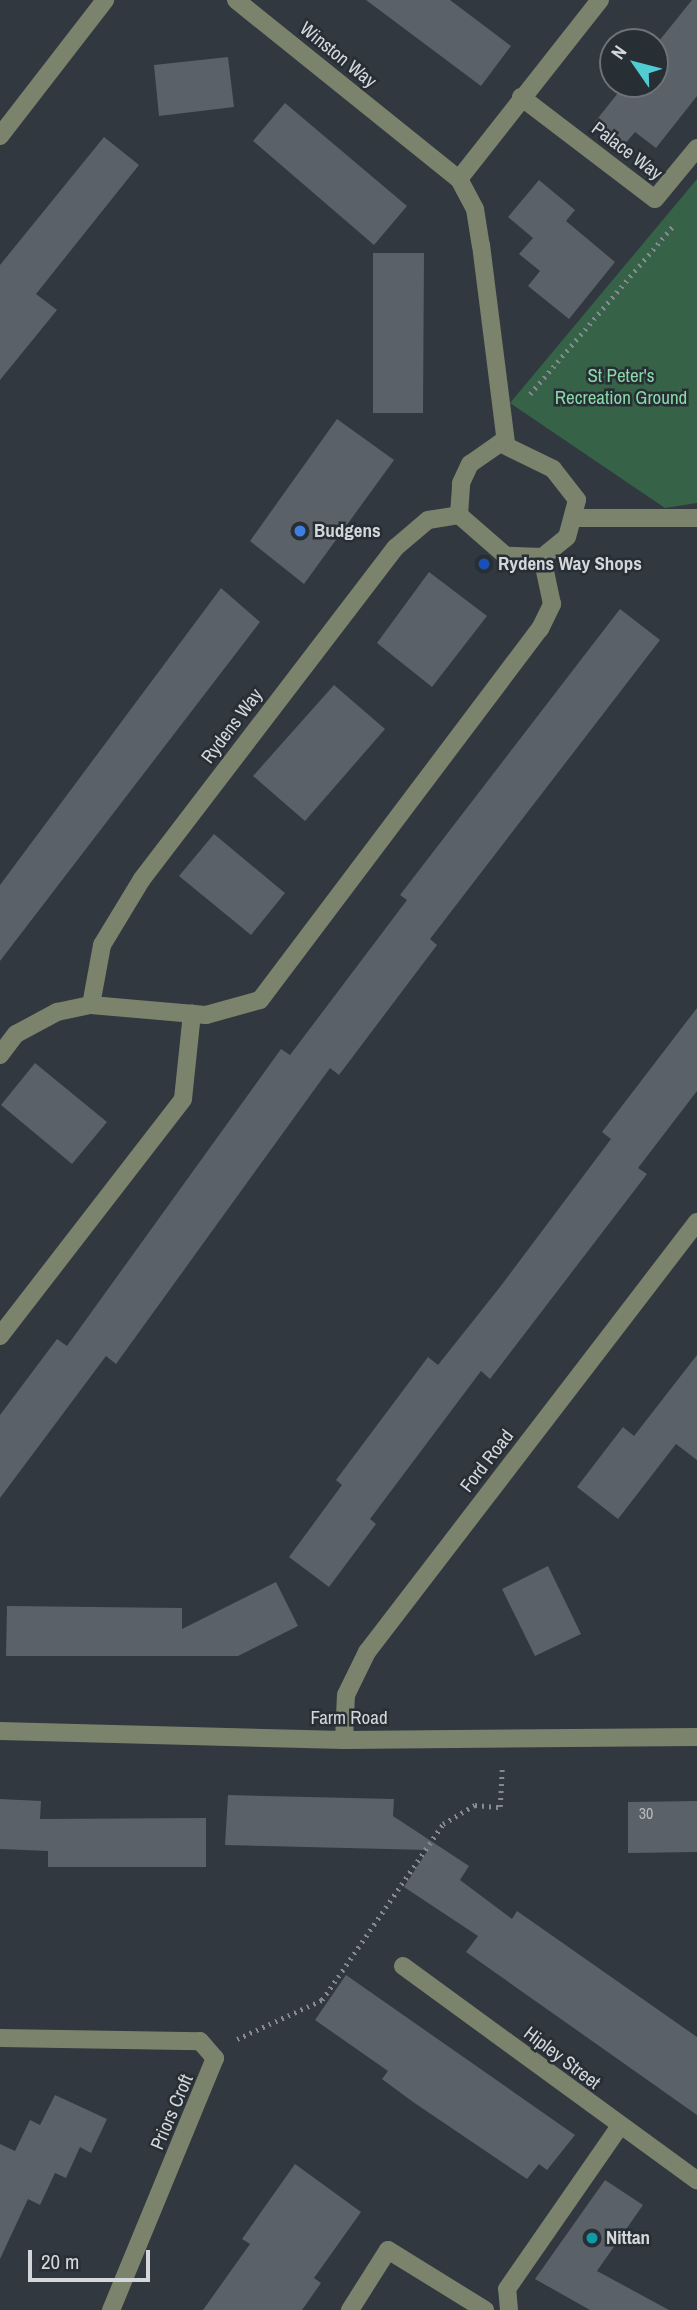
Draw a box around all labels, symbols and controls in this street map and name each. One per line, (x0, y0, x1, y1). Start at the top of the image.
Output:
street label: Winston Way (295, 17, 381, 93)
north arrow (599, 28, 669, 98)
text: N (605, 40, 632, 64)
street label: Palace Way (587, 117, 667, 185)
park label: St Peter's Recreation Ground (555, 365, 687, 409)
place label: Budgens (314, 520, 381, 542)
marker: Budgens (292, 523, 308, 539)
place label: Rydens Way Shops (498, 553, 642, 575)
marker: Rydens Way Shops (476, 556, 492, 572)
street label: Rydens Way (196, 684, 268, 768)
street label: Ford Road (456, 1425, 518, 1497)
street label: Farm Road (310, 1707, 388, 1729)
house number: 30 (639, 1803, 653, 1823)
street label: Hipley Street (519, 2022, 605, 2094)
street label: Priors Croft (146, 2071, 198, 2153)
place label: Nittan (606, 2227, 650, 2249)
marker: Nittan (584, 2230, 600, 2246)
scale bar (32, 2236, 154, 2280)
text: 20 m (41, 2247, 79, 2276)

